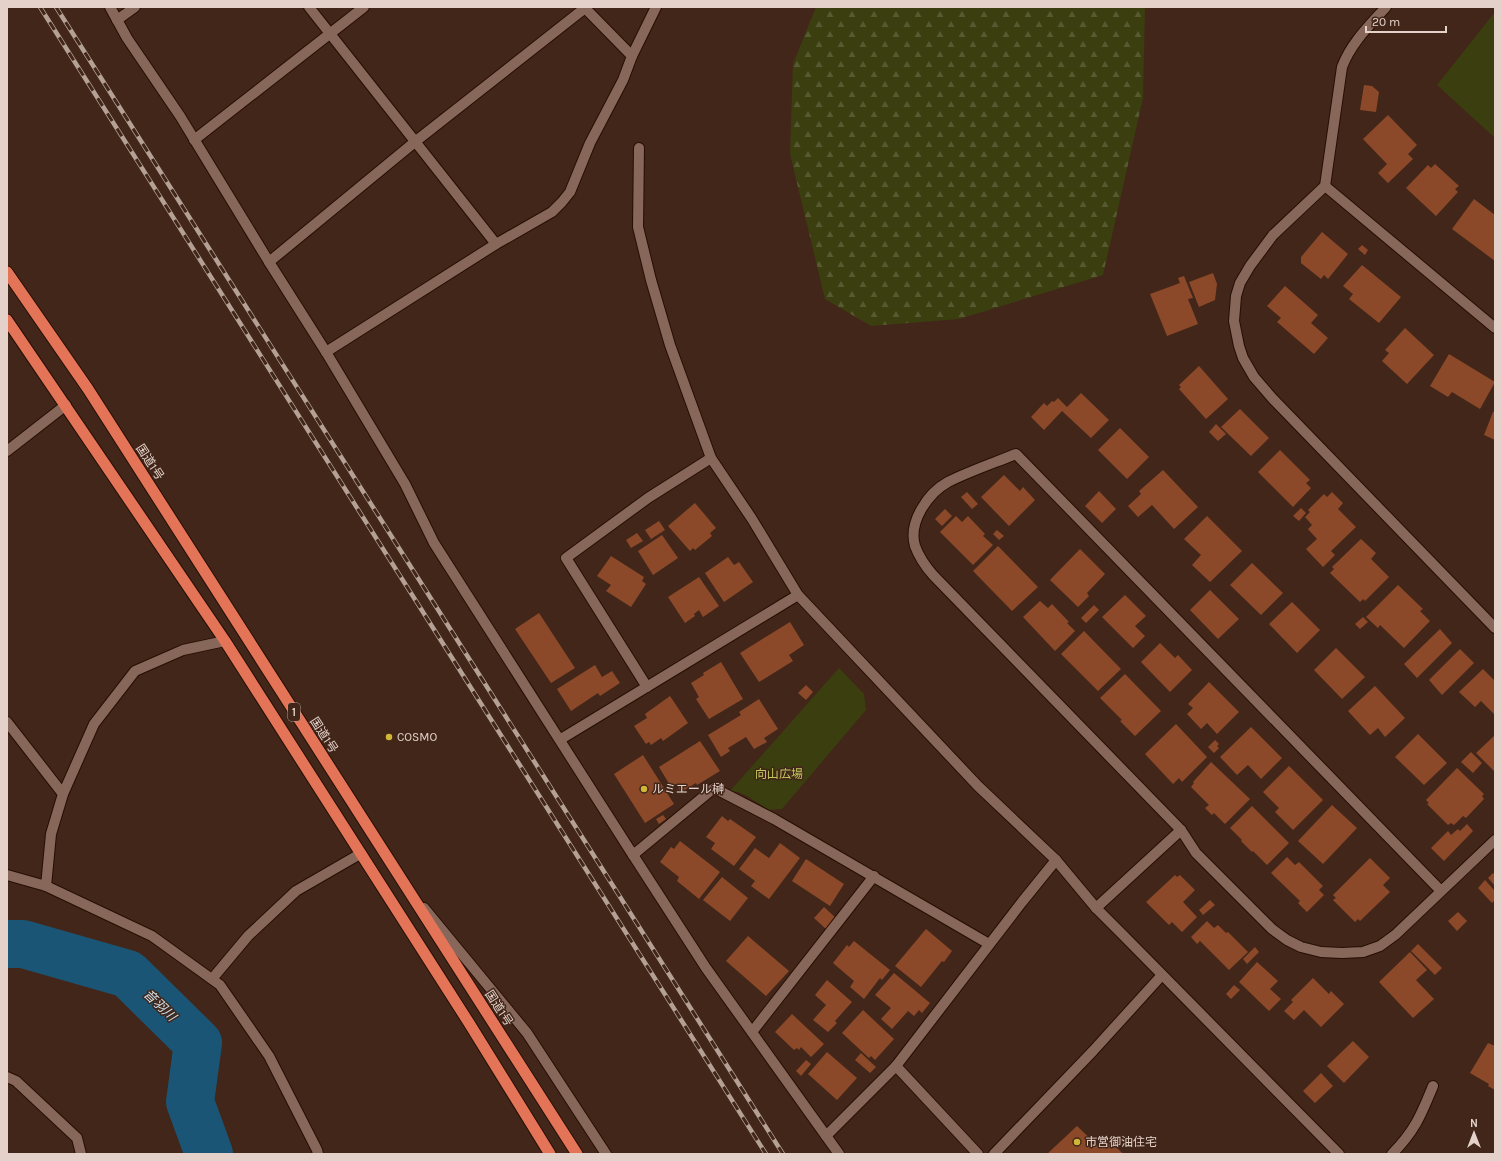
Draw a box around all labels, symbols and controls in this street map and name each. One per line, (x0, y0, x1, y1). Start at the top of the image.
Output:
scale bar (1366, 8, 1446, 34)
text: 20 m (1372, 15, 1400, 29)
street label: 国道1号 (133, 441, 167, 483)
road number: 1 (288, 703, 300, 721)
street label: 国道1号 (307, 714, 341, 756)
place label: COSMO (397, 730, 438, 744)
marker: COSMO (384, 732, 394, 742)
park label: 向山広場 (755, 767, 803, 781)
place label: ルミエール榊 (652, 782, 724, 796)
marker: ルミエール榊 (639, 784, 649, 794)
water label: 音羽川 (141, 986, 181, 1025)
street label: 国道1号 (482, 987, 516, 1029)
north arrow (1454, 1113, 1494, 1153)
text: N (1470, 1117, 1478, 1130)
place label: 市営御油住宅 (1085, 1135, 1157, 1149)
marker: 市営御油住宅 (1072, 1137, 1082, 1147)

